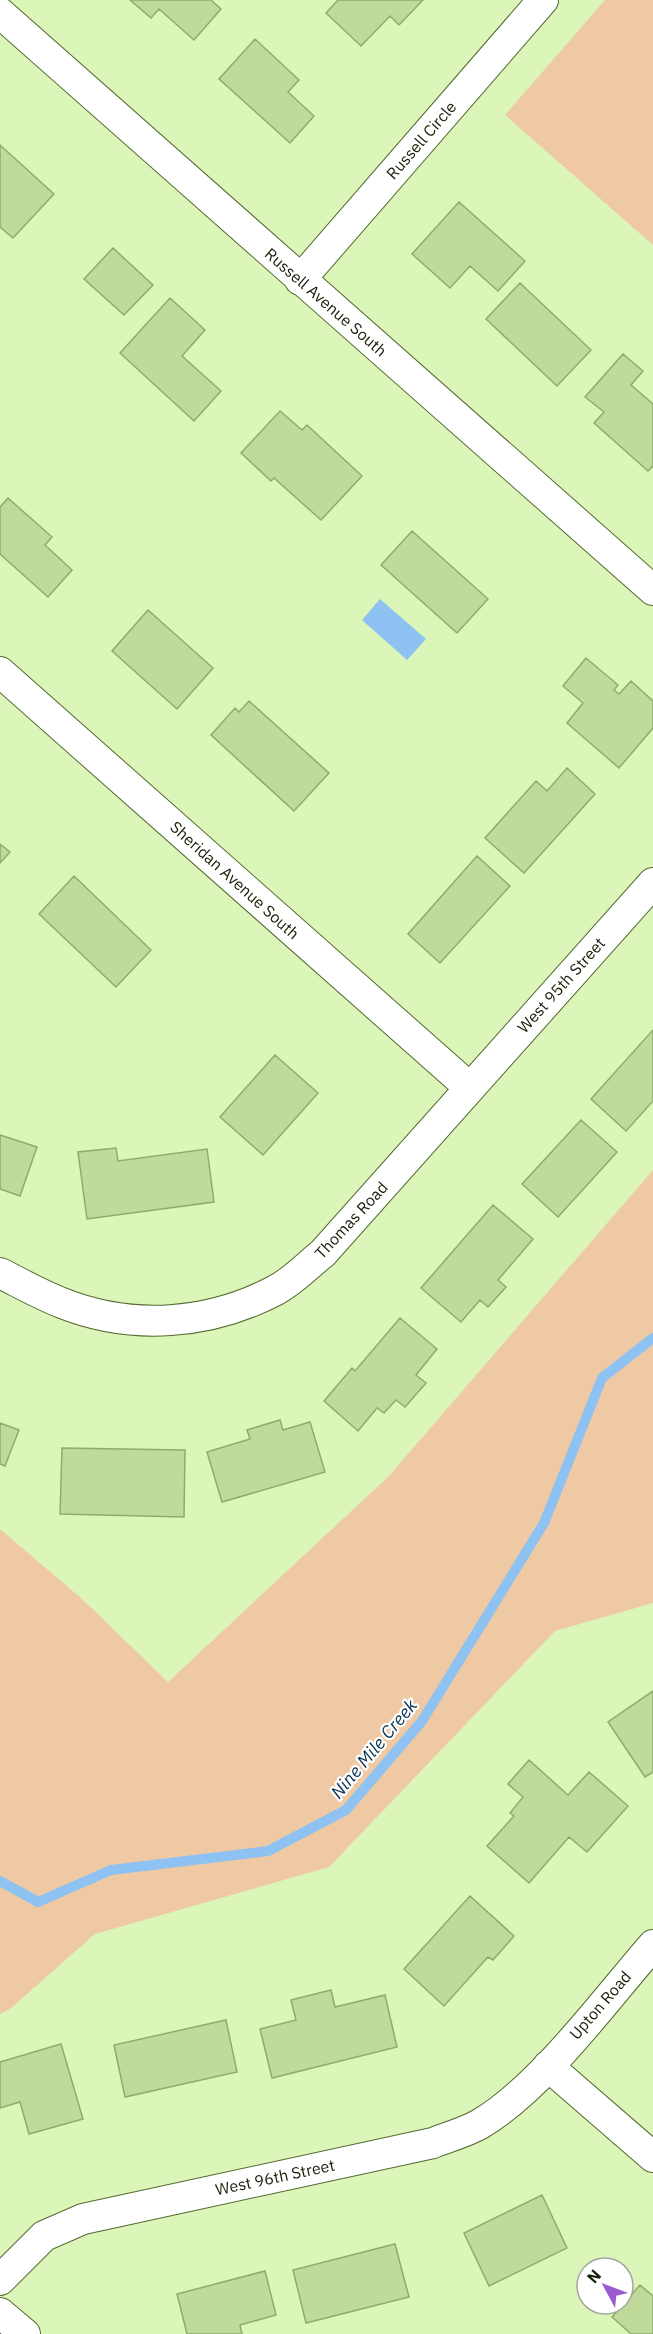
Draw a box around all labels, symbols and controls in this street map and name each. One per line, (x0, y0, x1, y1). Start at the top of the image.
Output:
street label: Russell Circle (382, 97, 460, 183)
street label: Russell Avenue South (261, 244, 391, 360)
street label: Sheridan Avenue South (166, 817, 304, 943)
street label: West 95th Street (513, 933, 609, 1037)
street label: Thomas Road (310, 1177, 392, 1263)
water label: Nine Mile Creek (325, 1694, 422, 1803)
street label: Upton Road (565, 1967, 635, 2043)
street label: West 96th Street (214, 2155, 336, 2199)
north arrow (575, 2256, 635, 2316)
text: N (582, 2265, 605, 2287)

